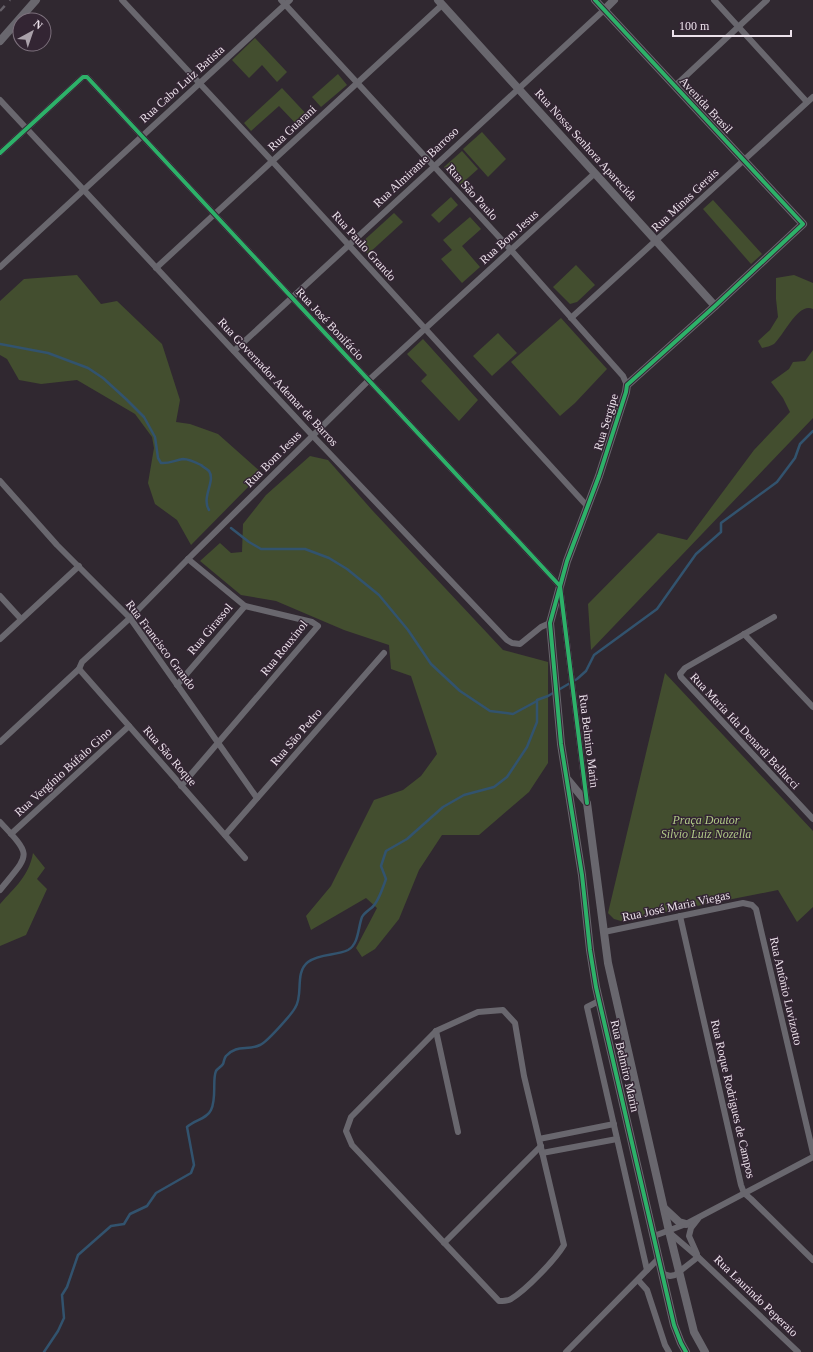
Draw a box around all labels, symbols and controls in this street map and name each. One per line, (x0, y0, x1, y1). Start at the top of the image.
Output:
north arrow (12, 12, 52, 52)
scale bar (673, 12, 791, 38)
text: N (32, 17, 45, 32)
text: 100 m (679, 19, 710, 33)
street label: Rua Cabo Luiz Batista (137, 42, 228, 126)
street label: Avenida Brasil (677, 74, 736, 136)
street label: Rua Nossa Senhora Aparecida (532, 86, 640, 204)
street label: Rua Guarani (265, 102, 320, 154)
street label: Rua Almirante Barroso (371, 124, 461, 210)
street label: Rua São Paulo (443, 161, 501, 223)
street label: Rua Minas Gerais (649, 165, 722, 235)
street label: Rua Bom Jesus (477, 207, 541, 267)
street label: Rua Paulo Grando (329, 208, 399, 284)
street label: Rua José Bonifácio (293, 285, 367, 363)
street label: Rua Governador Ademar de Barros (215, 315, 341, 449)
street label: Rua Sergipe (591, 392, 621, 452)
street label: Rua Bom Jesus (242, 428, 304, 490)
street label: Rua Francisco Grando (123, 598, 199, 692)
street label: Rua Girassol (185, 600, 236, 657)
street label: Rua Rouxinol (257, 617, 311, 678)
street label: Rua Maria Ida Denardi Bellucci (687, 670, 803, 793)
street label: Rua Belmiro Marin (576, 694, 602, 788)
street label: Rua São Pedro (267, 705, 325, 769)
street label: Rua São Roque (140, 723, 200, 789)
street label: Rua Vergínio Búfalo Gino (12, 725, 114, 819)
park label: Praça Doutor Silvio Luiz Nozella (661, 813, 751, 841)
street label: Rua José Maria Viegas (621, 888, 732, 924)
street label: Rua Antônio Luvizotto (767, 936, 805, 1046)
street label: Rua Roque Rodrigues de Campos (708, 1018, 758, 1180)
street label: Rua Belmiro Marin (608, 1019, 642, 1113)
street label: Rua Laurindo Peperaio (711, 1252, 801, 1340)

